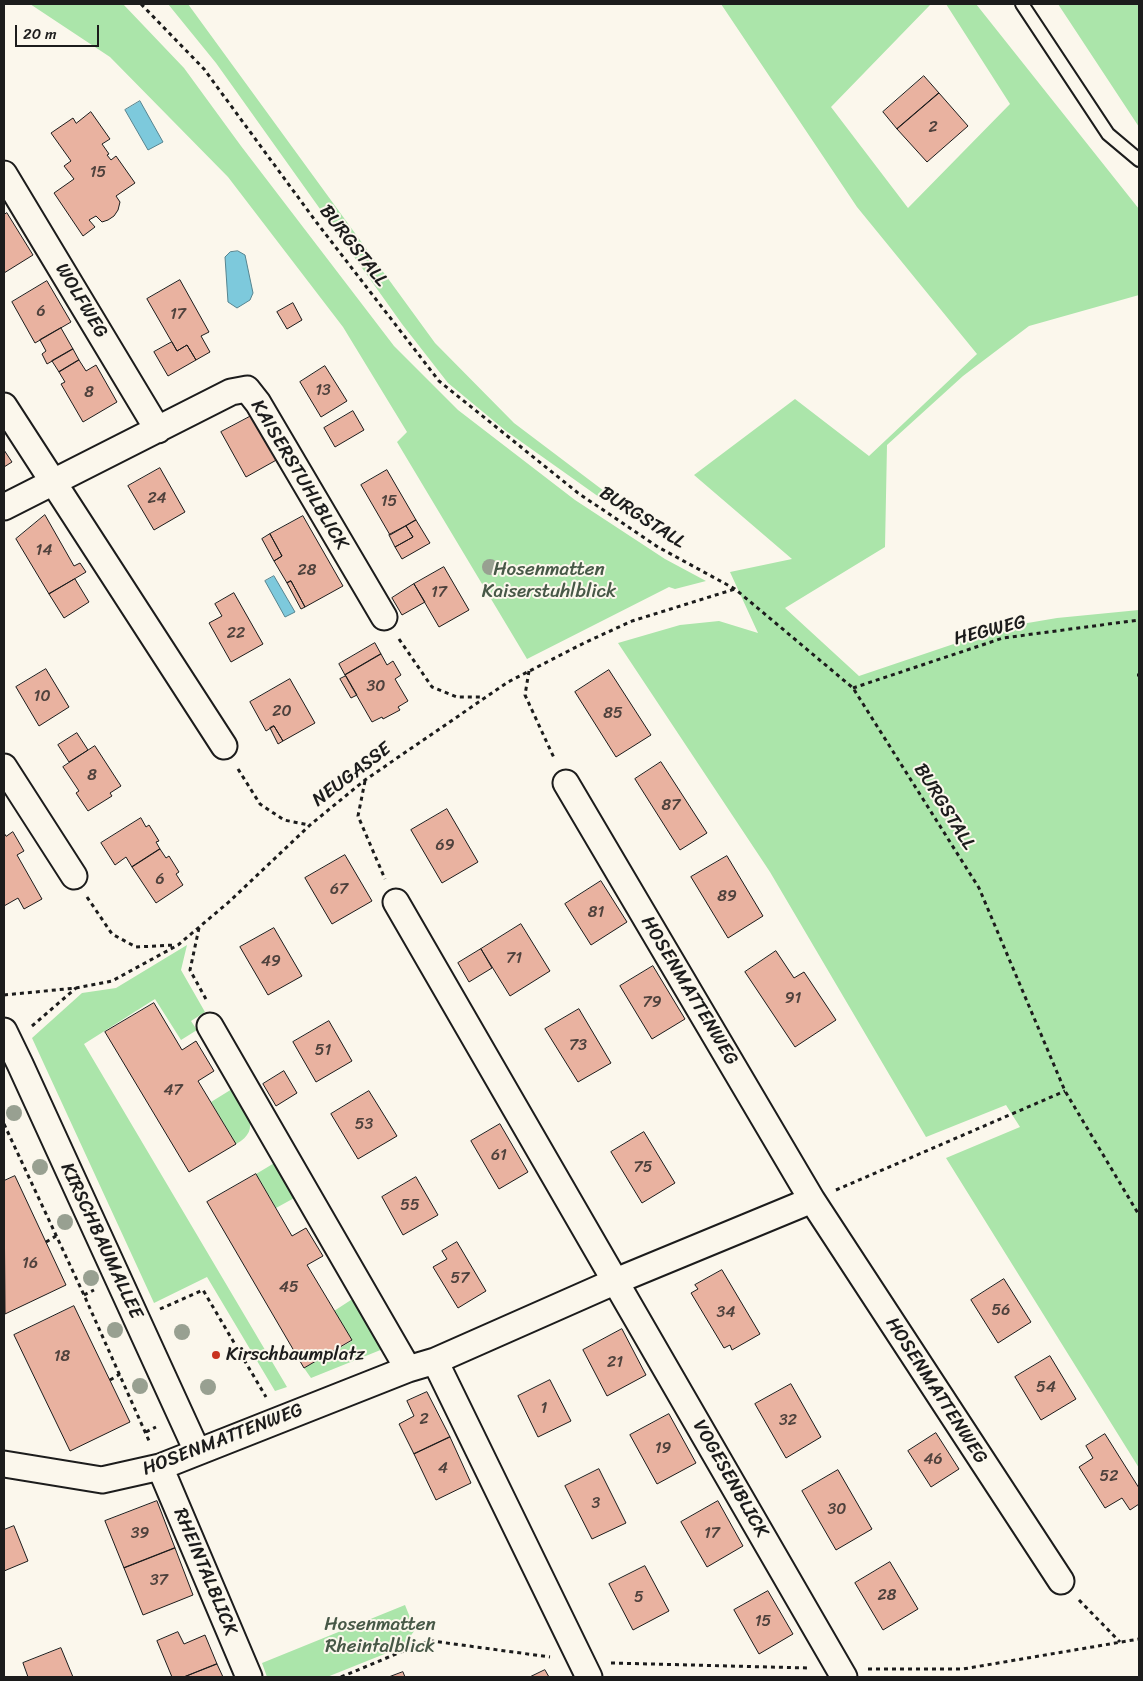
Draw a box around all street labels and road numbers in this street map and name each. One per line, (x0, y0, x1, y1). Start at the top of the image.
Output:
street label: BURGSTALL (314, 201, 392, 291)
street label: WOLFWEG (50, 260, 112, 342)
street label: KAISERSTUHLBLICK (245, 396, 353, 554)
street label: BURGSTALL (595, 482, 689, 554)
street label: HEGWEG (952, 611, 1028, 651)
street label: NEUGASSE (308, 738, 396, 812)
street label: BURGSTALL (908, 760, 980, 854)
street label: HOSENMATTENWEG (635, 912, 743, 1070)
street label: KIRSCHBAUMALLEE (55, 1159, 147, 1323)
street label: HOSENMATTENWEG (880, 1314, 992, 1468)
street label: HOSENMATTENWEG (140, 1399, 306, 1481)
street label: VOGESENBLICK (687, 1416, 773, 1542)
street label: RHEINTALBLICK (168, 1505, 242, 1639)

